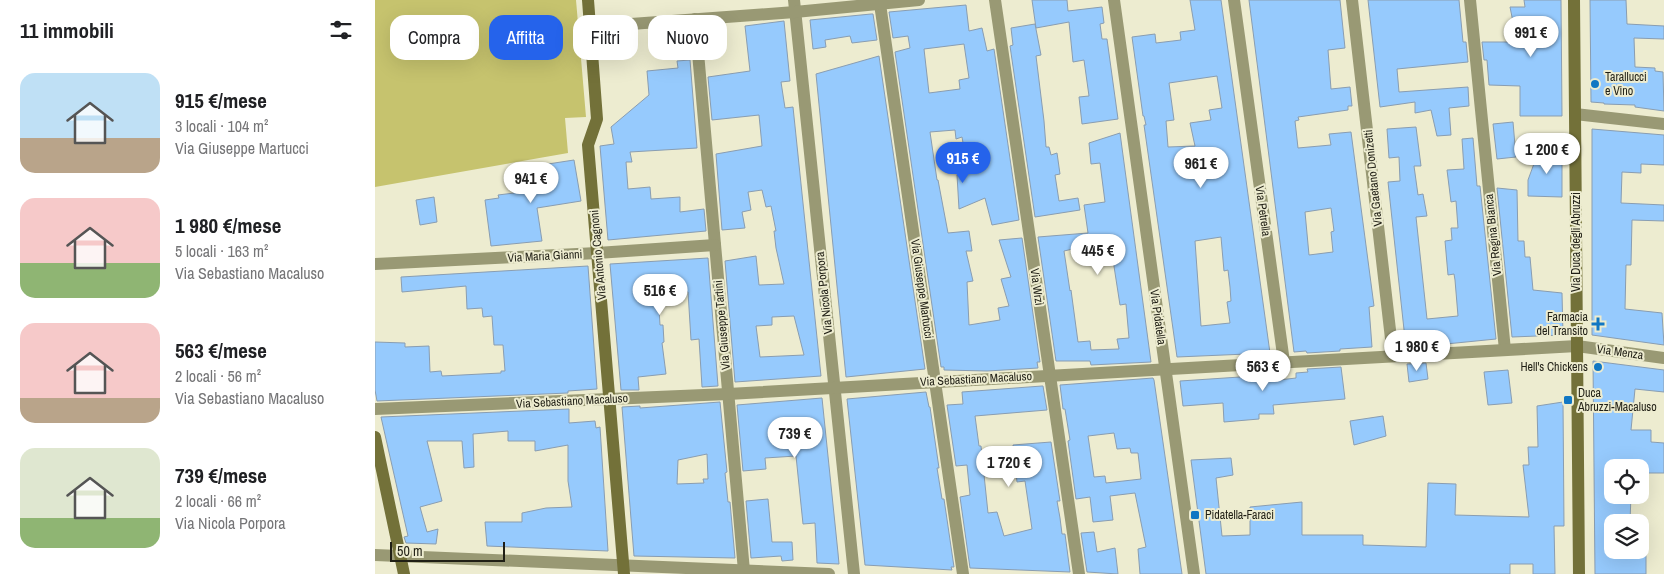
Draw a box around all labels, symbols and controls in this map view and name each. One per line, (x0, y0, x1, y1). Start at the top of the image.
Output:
chip: Compra (390, 15, 479, 60)
chip: Affitta (489, 15, 563, 60)
chip: Filtri (573, 15, 638, 60)
chip: Nuovo (648, 15, 727, 60)
pin: 991 € (1496, 15, 1566, 58)
text: 11 immobili (20, 16, 114, 45)
icon: filters (327, 16, 355, 44)
text: 991 € (1515, 21, 1547, 43)
place label: Tarallucci e Vino (1605, 69, 1647, 99)
marker: Tarallucci e Vino (1589, 78, 1601, 90)
text: 915 €/mese (175, 86, 267, 115)
icon: home (60, 93, 120, 153)
text: 3 locali · 104 m² (175, 115, 268, 137)
street label: Via Gaetano Donizetti (1360, 129, 1386, 227)
pin: 1 200 € (1501, 132, 1593, 175)
text: Via Giuseppe Martucci (175, 137, 309, 159)
text: 1 200 € (1525, 138, 1569, 160)
pin: 915 € (928, 142, 998, 184)
pin: 961 € (1166, 146, 1236, 189)
text: 915 € (947, 147, 979, 169)
text: 961 € (1185, 152, 1217, 174)
pin: 941 € (496, 162, 566, 204)
text: 941 € (515, 167, 547, 189)
street label: Via Petrella (1252, 185, 1275, 238)
street label: Via Duca degli Abruzzi (1568, 192, 1584, 292)
street label: Via Regina Bianca (1481, 193, 1505, 277)
street label: Via Antonio Cagnoni (586, 209, 610, 301)
text: 1 980 €/mese (175, 211, 281, 240)
icon: home (60, 218, 120, 278)
pin: 445 € (1063, 234, 1133, 276)
street label: Via Giuseppe Martucci (907, 238, 937, 340)
text: 445 € (1082, 239, 1114, 261)
text: 5 locali · 163 m² (175, 240, 268, 262)
street label: Via Maria Gianni (507, 246, 583, 266)
street label: Via Nicola Porpora (812, 250, 836, 335)
text: Via Sebastiano Macaluso (175, 262, 324, 284)
street label: Via Wrzì (1026, 267, 1048, 307)
pin: 516 € (625, 274, 695, 316)
text: 516 € (644, 279, 676, 301)
street label: Via Giuseppe Tartini (710, 279, 734, 371)
street label: Via Pidatella (1146, 288, 1170, 346)
place label: Farmacia del Transito (1537, 309, 1589, 339)
marker: Farmacia del Transito (1592, 318, 1604, 330)
pin: 1 980 € (1371, 330, 1463, 372)
text: 1 980 € (1395, 335, 1439, 357)
text: 563 €/mese (175, 336, 267, 365)
street label: Via Menza (1596, 341, 1645, 363)
icon: home (60, 343, 120, 403)
pin: 563 € (1228, 350, 1298, 392)
text: 563 € (1247, 355, 1279, 377)
place label: Hell's Chickens (1520, 359, 1588, 375)
marker: Hell's Chickens (1592, 361, 1604, 373)
text: 2 locali · 56 m² (175, 365, 261, 387)
street label: Via Sebastiano Macaluso (920, 368, 1032, 390)
place label: Duca Abruzzi-Macaluso (1577, 385, 1657, 415)
text: Via Sebastiano Macaluso (175, 387, 324, 409)
street label: Via Sebastiano Macaluso (516, 390, 628, 412)
marker: Duca Abruzzi-Macaluso (1562, 394, 1574, 406)
pin: 739 € (760, 416, 830, 459)
text: 739 € (779, 422, 811, 444)
pin: 1 720 € (963, 446, 1055, 488)
text: 1 720 € (987, 451, 1031, 473)
map controls (1604, 459, 1649, 559)
button: locate (1604, 459, 1649, 504)
text: 739 €/mese (175, 461, 267, 490)
icon: home (60, 468, 120, 528)
text: 2 locali · 66 m² (175, 490, 261, 512)
place label: Pidatella-Faraci (1205, 507, 1274, 523)
marker: Pidatella-Faraci (1189, 509, 1201, 521)
text: Via Nicola Porpora (175, 512, 286, 534)
button: layers (1604, 514, 1649, 559)
scale bar (390, 539, 505, 562)
text: 50 m (397, 542, 423, 560)

